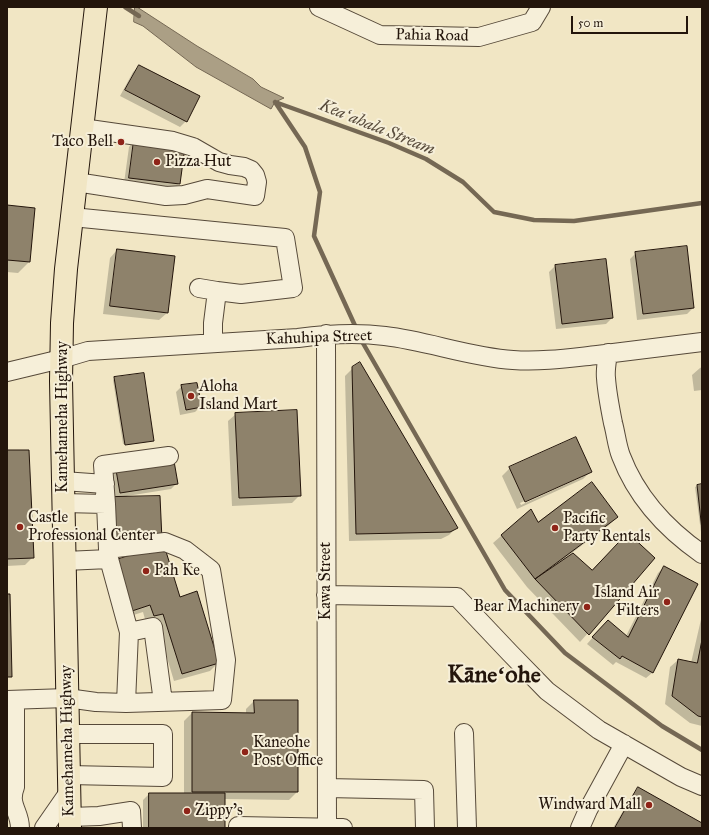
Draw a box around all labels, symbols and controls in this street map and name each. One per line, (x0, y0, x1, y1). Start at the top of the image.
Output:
scale bar (573, 8, 690, 34)
text: 50 m (578, 16, 603, 30)
street label: Pahia Road (395, 26, 469, 46)
water label: Keaʻahala Stream (316, 96, 438, 160)
place label: Taco Bell (52, 132, 113, 152)
marker: Taco Bell (116, 137, 126, 147)
place label: Pizza Hut (165, 152, 231, 172)
marker: Pizza Hut (152, 157, 162, 167)
street label: Kahuhipa Street (265, 327, 373, 349)
street label: Kamehameha Highway (53, 341, 73, 493)
place label: Aloha Island Mart (199, 377, 278, 415)
marker: Aloha Island Mart (186, 391, 196, 401)
place label: Castle Professional Center (28, 508, 155, 546)
place label: Pacific Party Rentals (563, 509, 650, 547)
marker: Castle Professional Center (15, 522, 25, 532)
marker: Pacific Party Rentals (550, 523, 560, 533)
street label: Kawa Street (316, 542, 336, 620)
place label: Pah Ke (154, 561, 200, 581)
marker: Pah Ke (141, 566, 151, 576)
place label: Island Air Filters (594, 583, 659, 621)
place label: Bear Machinery (473, 597, 579, 617)
marker: Island Air Filters (662, 597, 672, 607)
marker: Bear Machinery (582, 602, 592, 612)
district label: Kāneʻohe (447, 662, 541, 690)
street label: Kamehameha Highway (57, 665, 79, 817)
place label: Kaneohe Post Office (253, 733, 323, 771)
marker: Kaneohe Post Office (240, 747, 250, 757)
place label: Windward Mall (538, 795, 641, 815)
marker: Windward Mall (644, 800, 654, 810)
place label: Zippy's (195, 801, 243, 821)
marker: Zippy's (182, 806, 192, 816)

